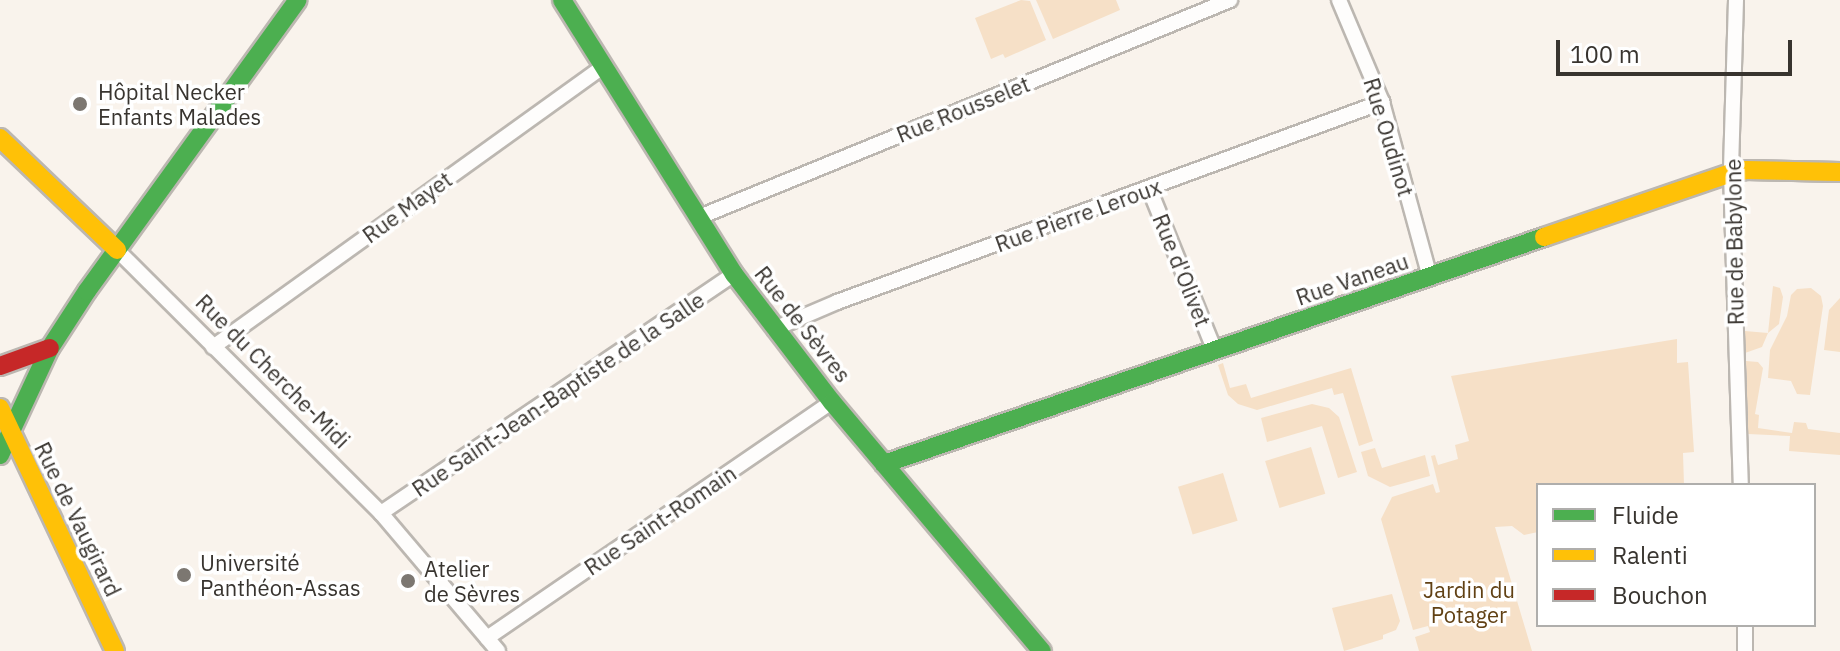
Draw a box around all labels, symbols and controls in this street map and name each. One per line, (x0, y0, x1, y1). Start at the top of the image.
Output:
scale bar (1560, 24, 1796, 74)
text: 100 m (1570, 38, 1640, 70)
street label: Rue Rousselet (892, 70, 1034, 148)
street label: Rue Oudinot (1358, 74, 1420, 200)
place label: Hôpital Necker Enfants Malades (98, 78, 261, 130)
marker: Hôpital Necker Enfants Malades (69, 93, 91, 115)
street label: Rue de Babylone (1719, 159, 1749, 325)
street label: Rue Mayet (357, 166, 457, 248)
street label: Rue Pierre Leroux (991, 173, 1165, 257)
street label: Rue d'Olivet (1147, 210, 1217, 330)
street label: Rue Vaneau (1292, 247, 1412, 311)
street label: Rue de Sèvres (749, 261, 857, 387)
street label: Rue Saint-Jean-Baptiste de la Salle (407, 286, 709, 502)
street label: Rue du Cherche-Midi (191, 289, 355, 453)
street label: Rue de Vaugirard (29, 438, 127, 600)
street label: Rue Saint-Romain (579, 459, 741, 581)
legend (1536, 483, 1816, 627)
text: Fluide (1612, 499, 1679, 531)
text: Ralenti (1612, 539, 1688, 571)
place label: Université Panthéon-Assas (200, 549, 361, 600)
place label: Atelier de Sèvres (424, 555, 520, 606)
marker: Université Panthéon-Assas (175, 566, 193, 584)
marker: Atelier de Sèvres (399, 572, 417, 590)
park label: Jardin du Potager (1423, 576, 1515, 628)
text: Bouchon (1612, 579, 1708, 611)

